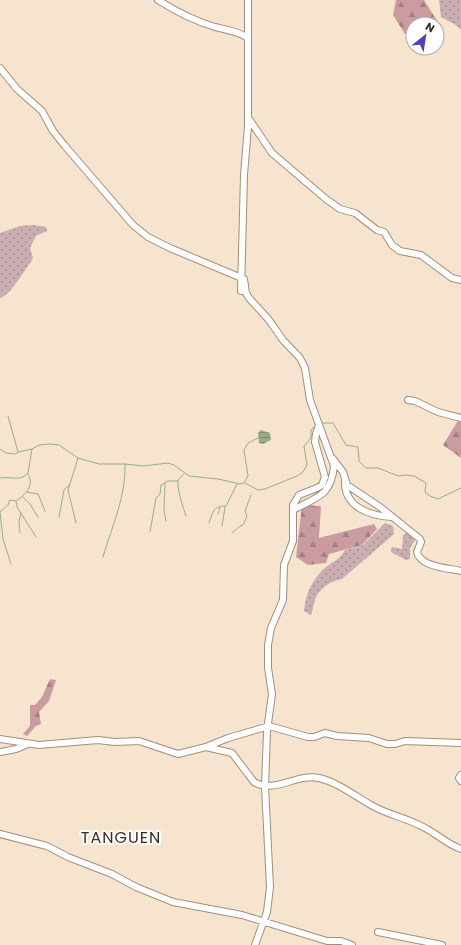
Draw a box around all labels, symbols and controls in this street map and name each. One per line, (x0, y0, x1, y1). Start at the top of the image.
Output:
north arrow (405, 16, 445, 56)
text: N (422, 18, 438, 36)
district label: TANGUEN (81, 826, 161, 849)

